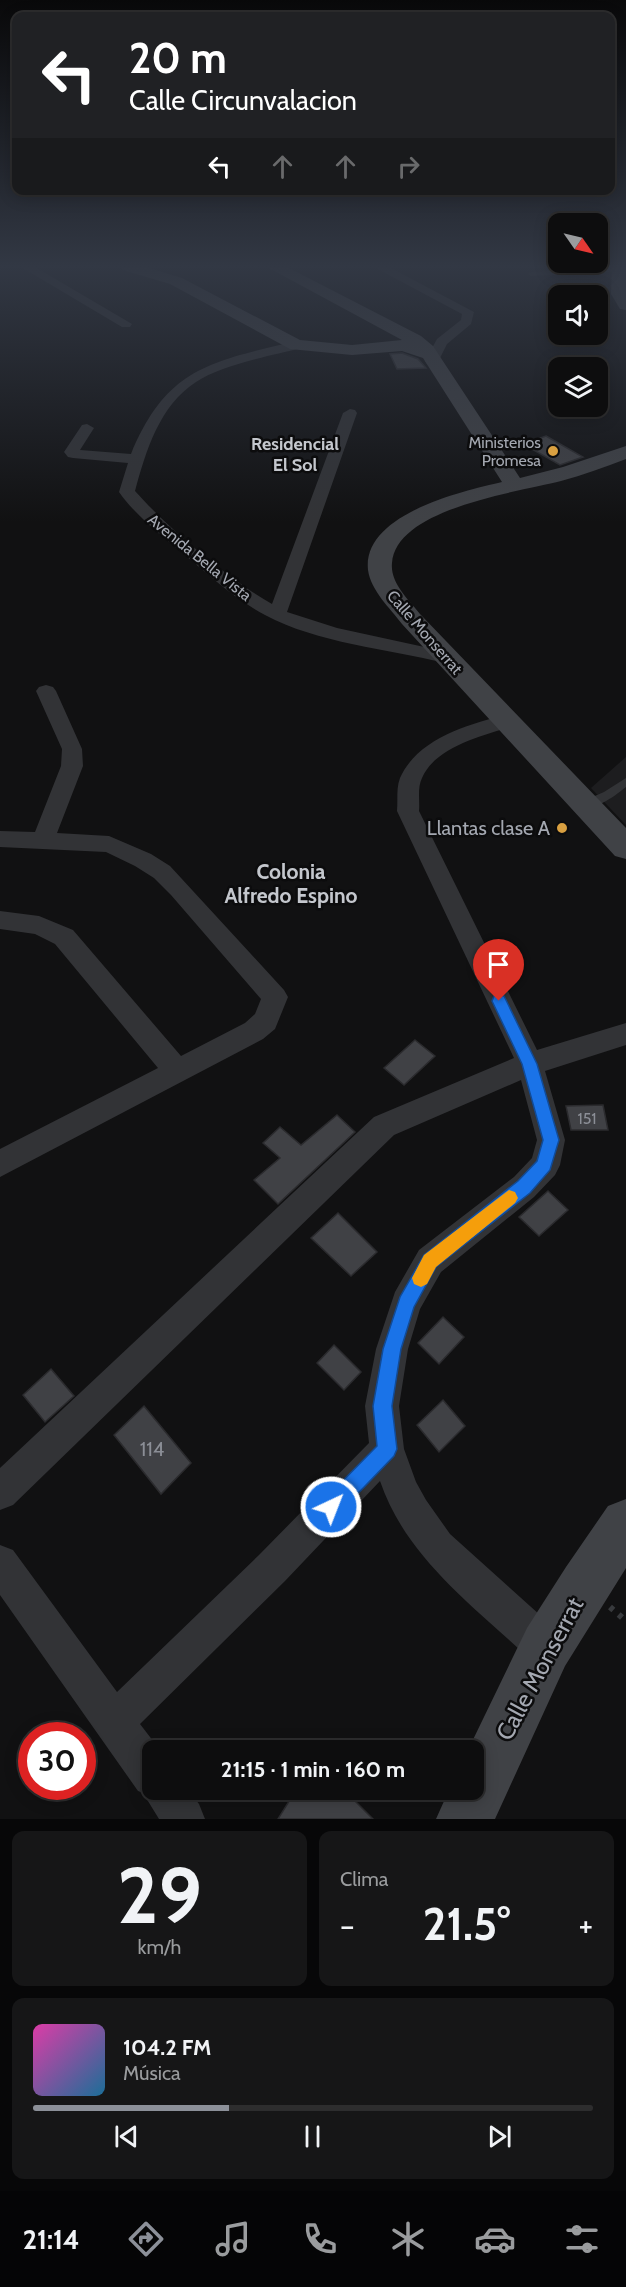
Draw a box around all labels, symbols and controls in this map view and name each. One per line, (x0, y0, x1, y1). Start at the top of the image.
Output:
text: 20 m (129, 32, 227, 84)
icon: left (30, 36, 108, 114)
text: Calle Circunvalacion (129, 84, 357, 117)
icon: left (203, 150, 236, 183)
icon: ahead (266, 150, 299, 183)
icon: ahead (329, 150, 362, 183)
icon: right (392, 150, 425, 183)
north arrow (548, 213, 608, 273)
map controls (548, 213, 608, 417)
button: sound (548, 285, 608, 345)
button: layers (548, 357, 608, 417)
district label: Residencial El Sol (251, 433, 339, 476)
place label: Ministerios Promesa (468, 433, 541, 470)
marker: Ministerios Promesa (546, 444, 560, 458)
street label: Avenida Bella Vista (144, 510, 256, 605)
street label: Calle Monserrat (383, 586, 467, 679)
place label: Llantas clase A (427, 816, 551, 840)
marker: Llantas clase A (555, 821, 569, 835)
district label: Colonia Alfredo Espino (224, 859, 358, 908)
pin (473, 939, 524, 1001)
icon: arrive (482, 948, 515, 981)
house number: 151 (577, 1109, 597, 1128)
house number: 114 (140, 1437, 165, 1461)
position arrow (299, 1475, 363, 1539)
street label: Calle Monserrat (490, 1592, 589, 1745)
speed limit sign: 30 (18, 1722, 96, 1800)
text: 21:15 · 1 min · 160 m (221, 1756, 405, 1783)
text: 29 (117, 1848, 202, 1943)
text: Clima (340, 1867, 388, 1891)
text: 21.5° (423, 1897, 510, 1951)
text: − (340, 1905, 355, 1945)
text: + (578, 1905, 593, 1945)
text: km/h (138, 1935, 181, 1959)
text: 104.2 FM (123, 2034, 211, 2061)
text: Música (123, 2061, 181, 2085)
icon: previous (110, 2120, 143, 2153)
icon: pause (296, 2120, 329, 2153)
icon: next (483, 2120, 516, 2153)
icon: directions (125, 2218, 167, 2260)
icon: music (212, 2218, 254, 2260)
icon: phone (299, 2218, 341, 2260)
icon: climate (387, 2218, 429, 2260)
icon: car (474, 2218, 516, 2260)
icon: filters (561, 2218, 603, 2260)
text: 21:14 (23, 2223, 80, 2256)

